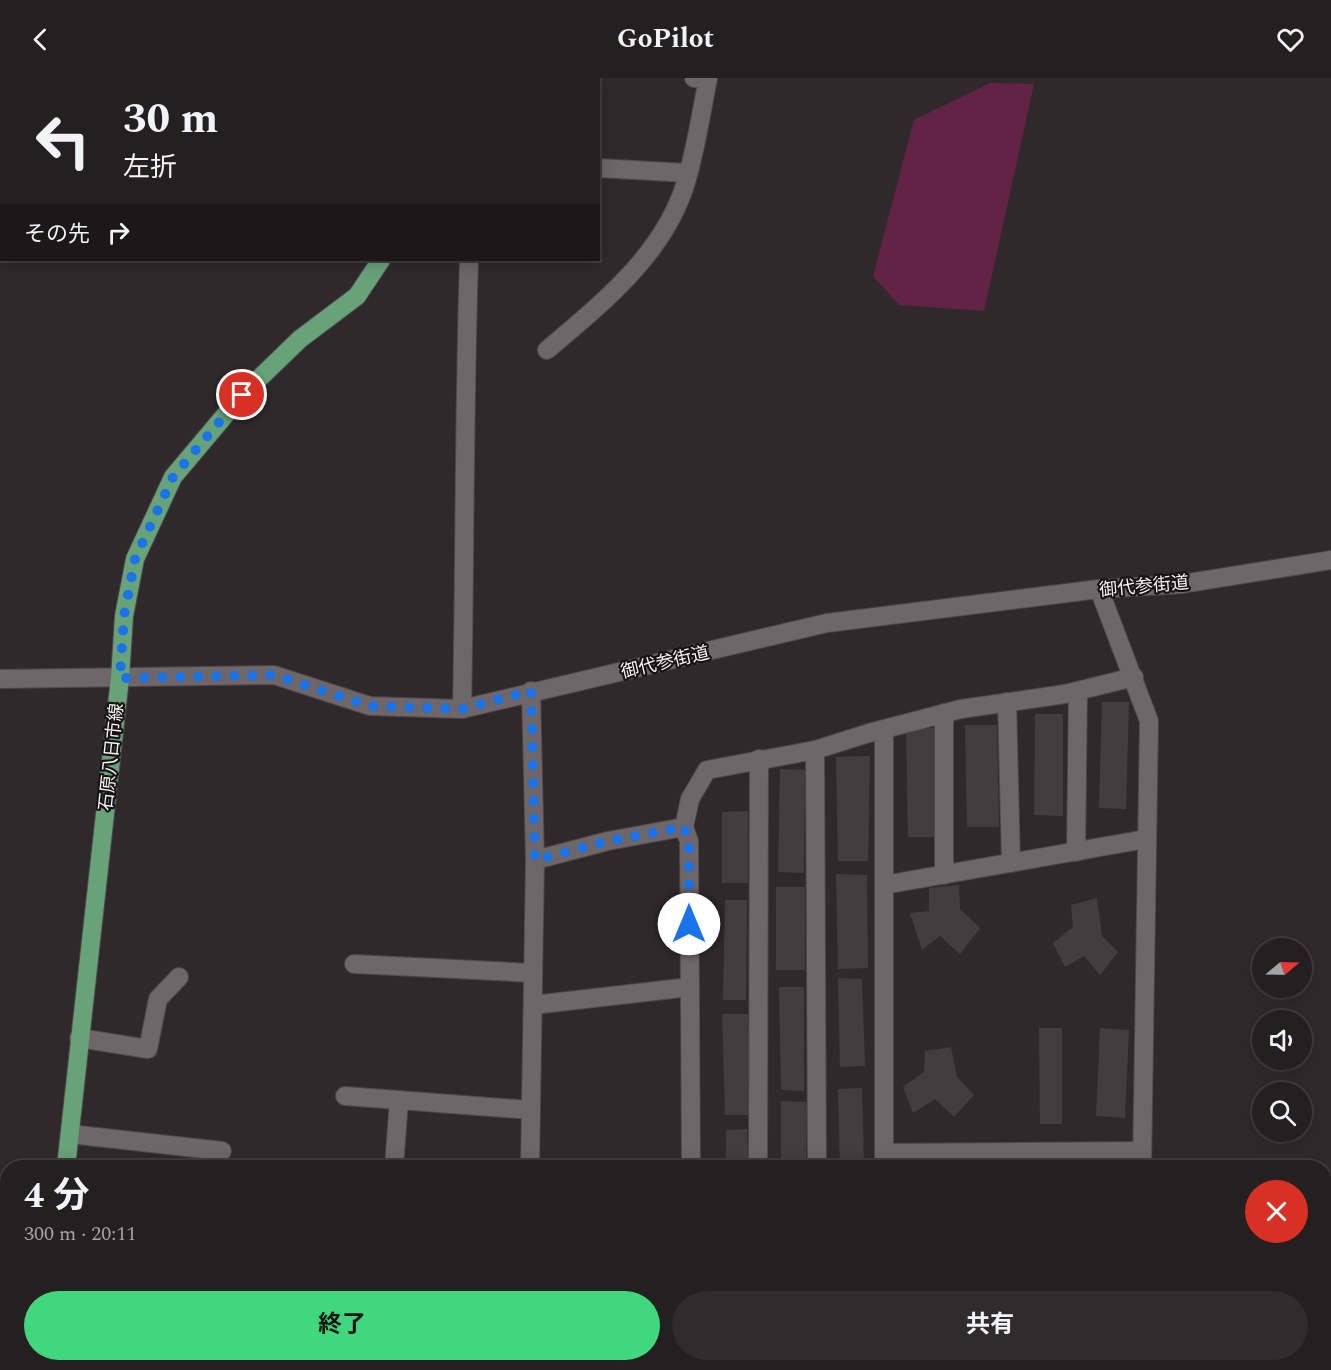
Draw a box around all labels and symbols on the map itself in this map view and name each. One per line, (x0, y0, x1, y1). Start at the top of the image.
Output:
pin (216, 369, 267, 420)
street label: 御代参街道 (1098, 569, 1190, 604)
street label: 御代参街道 (618, 639, 712, 686)
street label: 石原八日市線 (92, 702, 131, 812)
position arrow (657, 892, 721, 956)
north arrow (1252, 938, 1312, 998)

